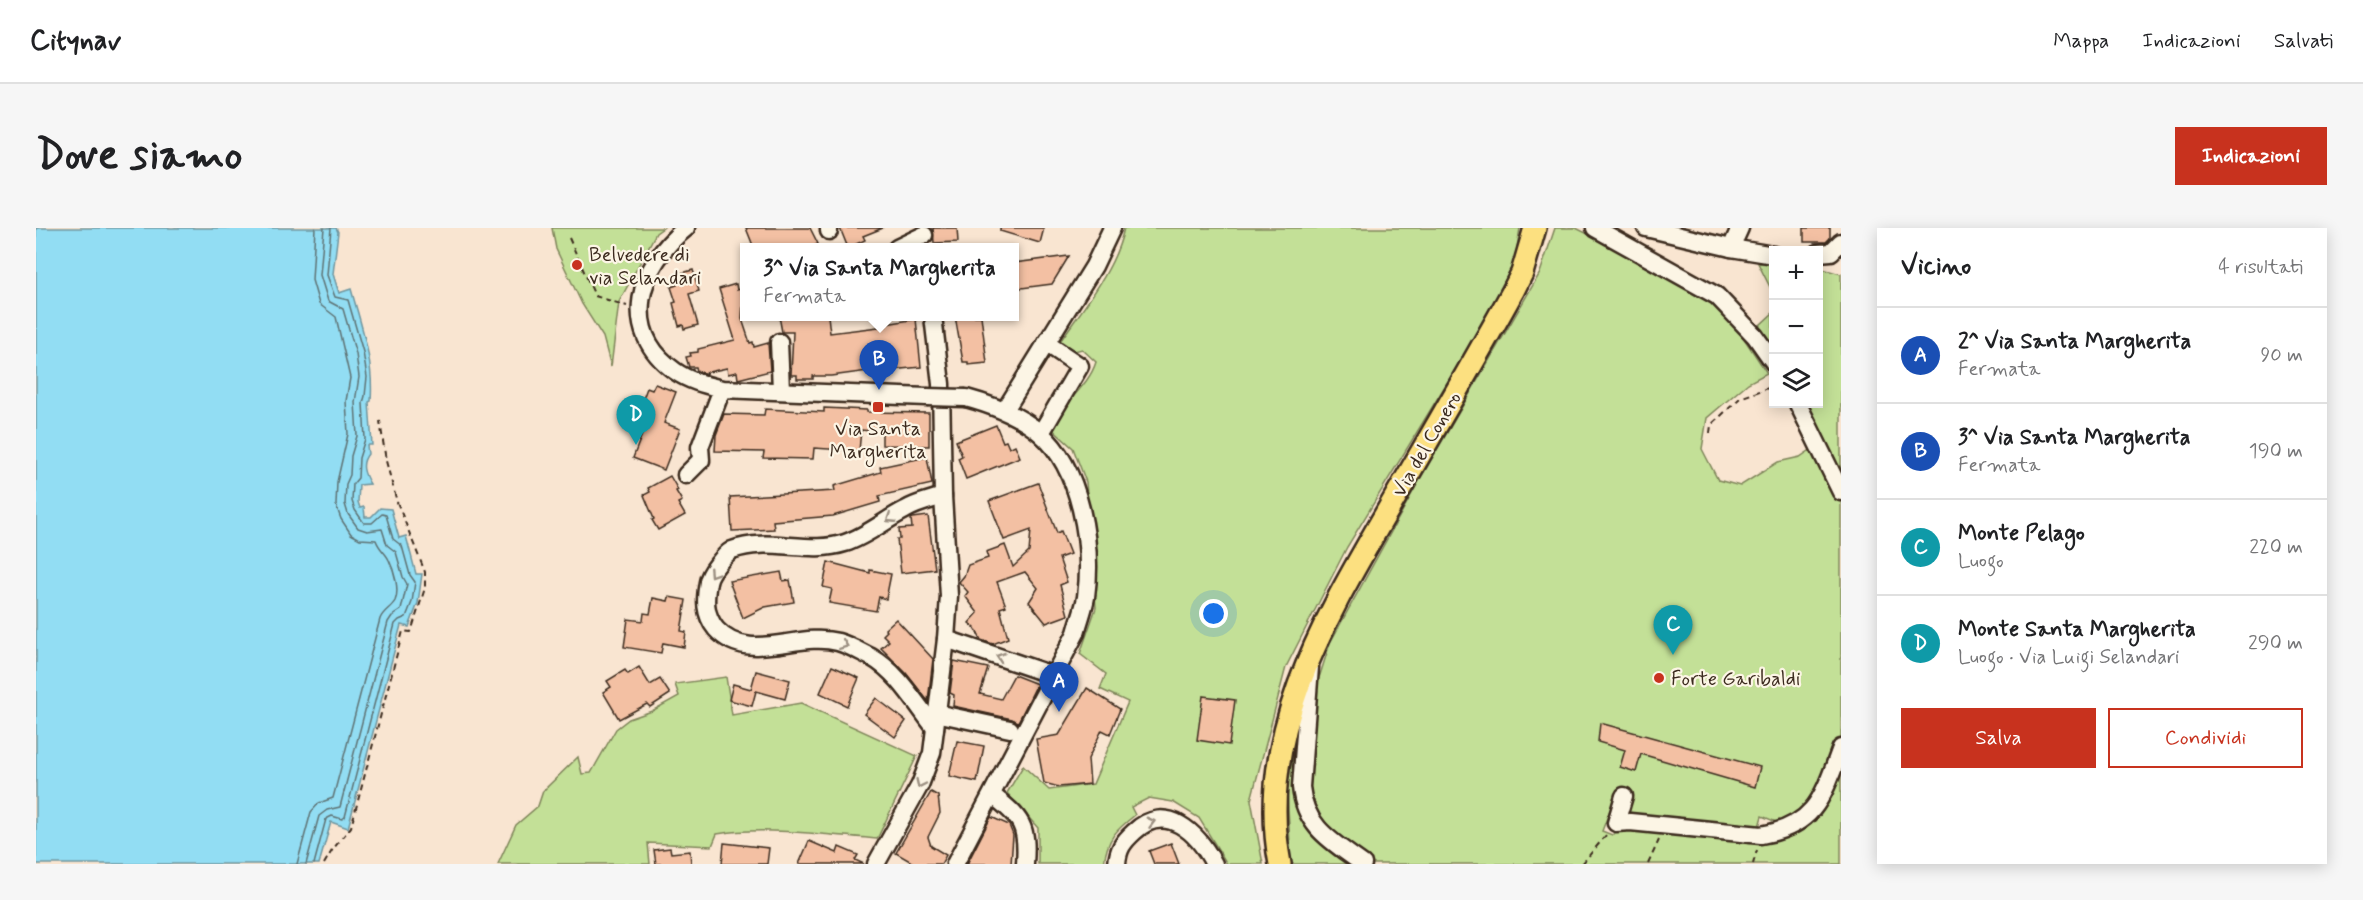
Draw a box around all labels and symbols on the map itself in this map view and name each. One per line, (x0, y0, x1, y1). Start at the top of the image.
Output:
place label: Belvedere di via Selandari (589, 242, 701, 292)
marker: Belvedere di via Selandari (570, 258, 584, 272)
pin: B (860, 340, 898, 390)
street label: Via del Conero (1386, 387, 1468, 502)
pin: D (616, 396, 656, 445)
marker: Via Santa Margherita (871, 400, 885, 414)
place label: Via Santa Margherita (829, 416, 927, 467)
one-way arrow (886, 512, 897, 523)
one-way arrow (709, 567, 721, 577)
your location (1199, 599, 1228, 628)
pin: C (1654, 606, 1692, 655)
one-way arrow (838, 638, 848, 651)
one-way arrow (995, 652, 1006, 665)
pin: A (1040, 662, 1078, 712)
place label: Forte Garibaldi (1671, 666, 1800, 693)
marker: Forte Garibaldi (1652, 671, 1666, 685)
one-way arrow (915, 777, 927, 788)
one-way arrow (1146, 817, 1156, 830)

